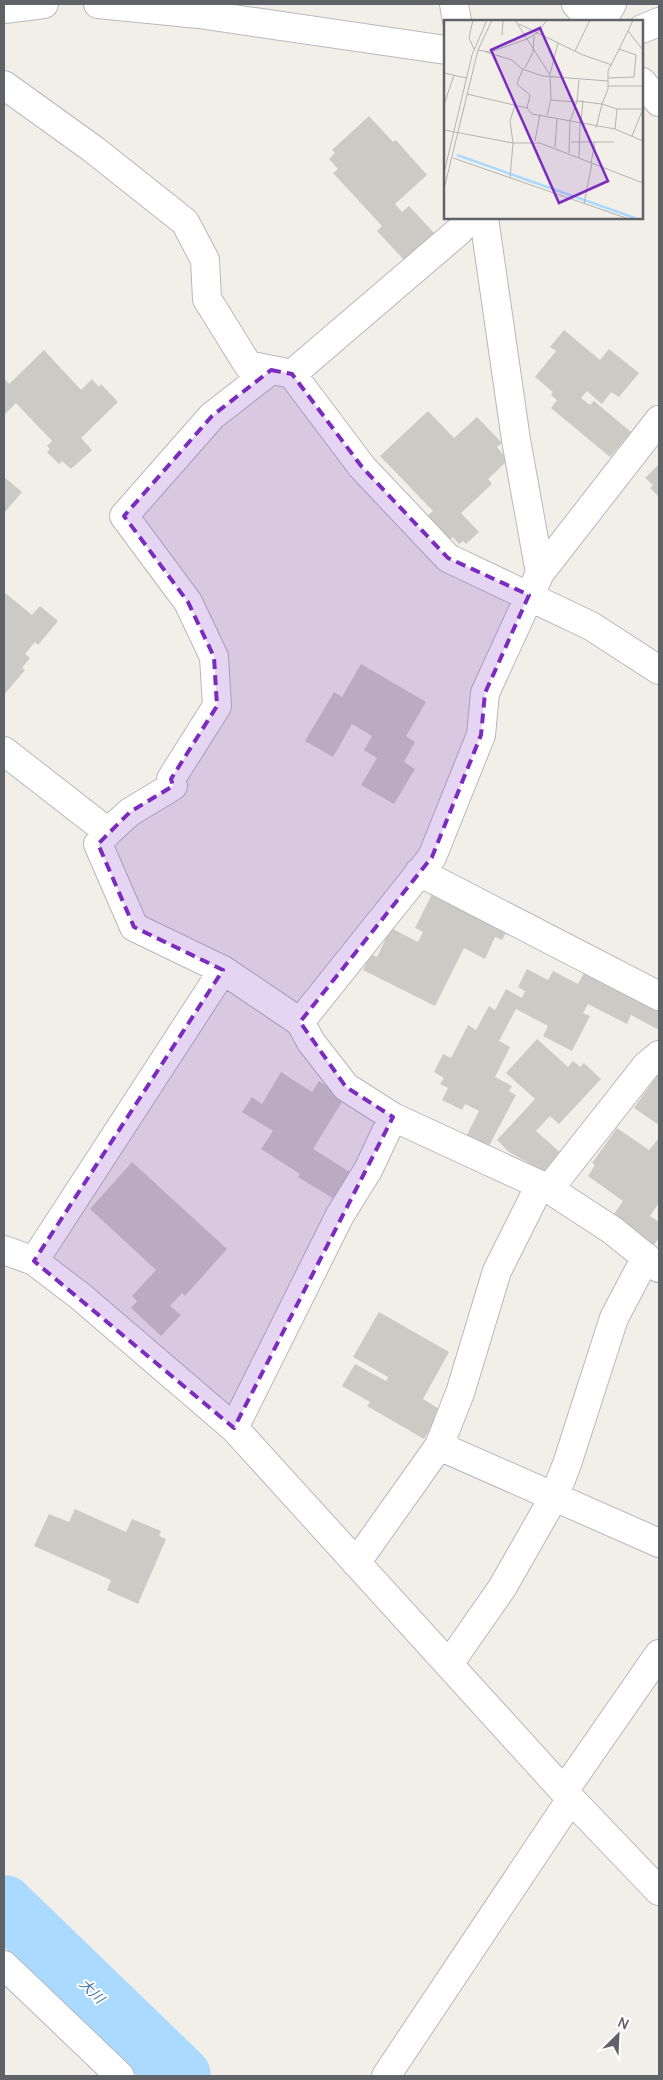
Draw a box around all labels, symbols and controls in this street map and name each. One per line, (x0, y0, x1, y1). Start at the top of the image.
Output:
inset map (444, 20, 643, 219)
water label: 大川 (76, 1974, 110, 2009)
north arrow (593, 2010, 643, 2060)
text: N (615, 2012, 632, 2033)

